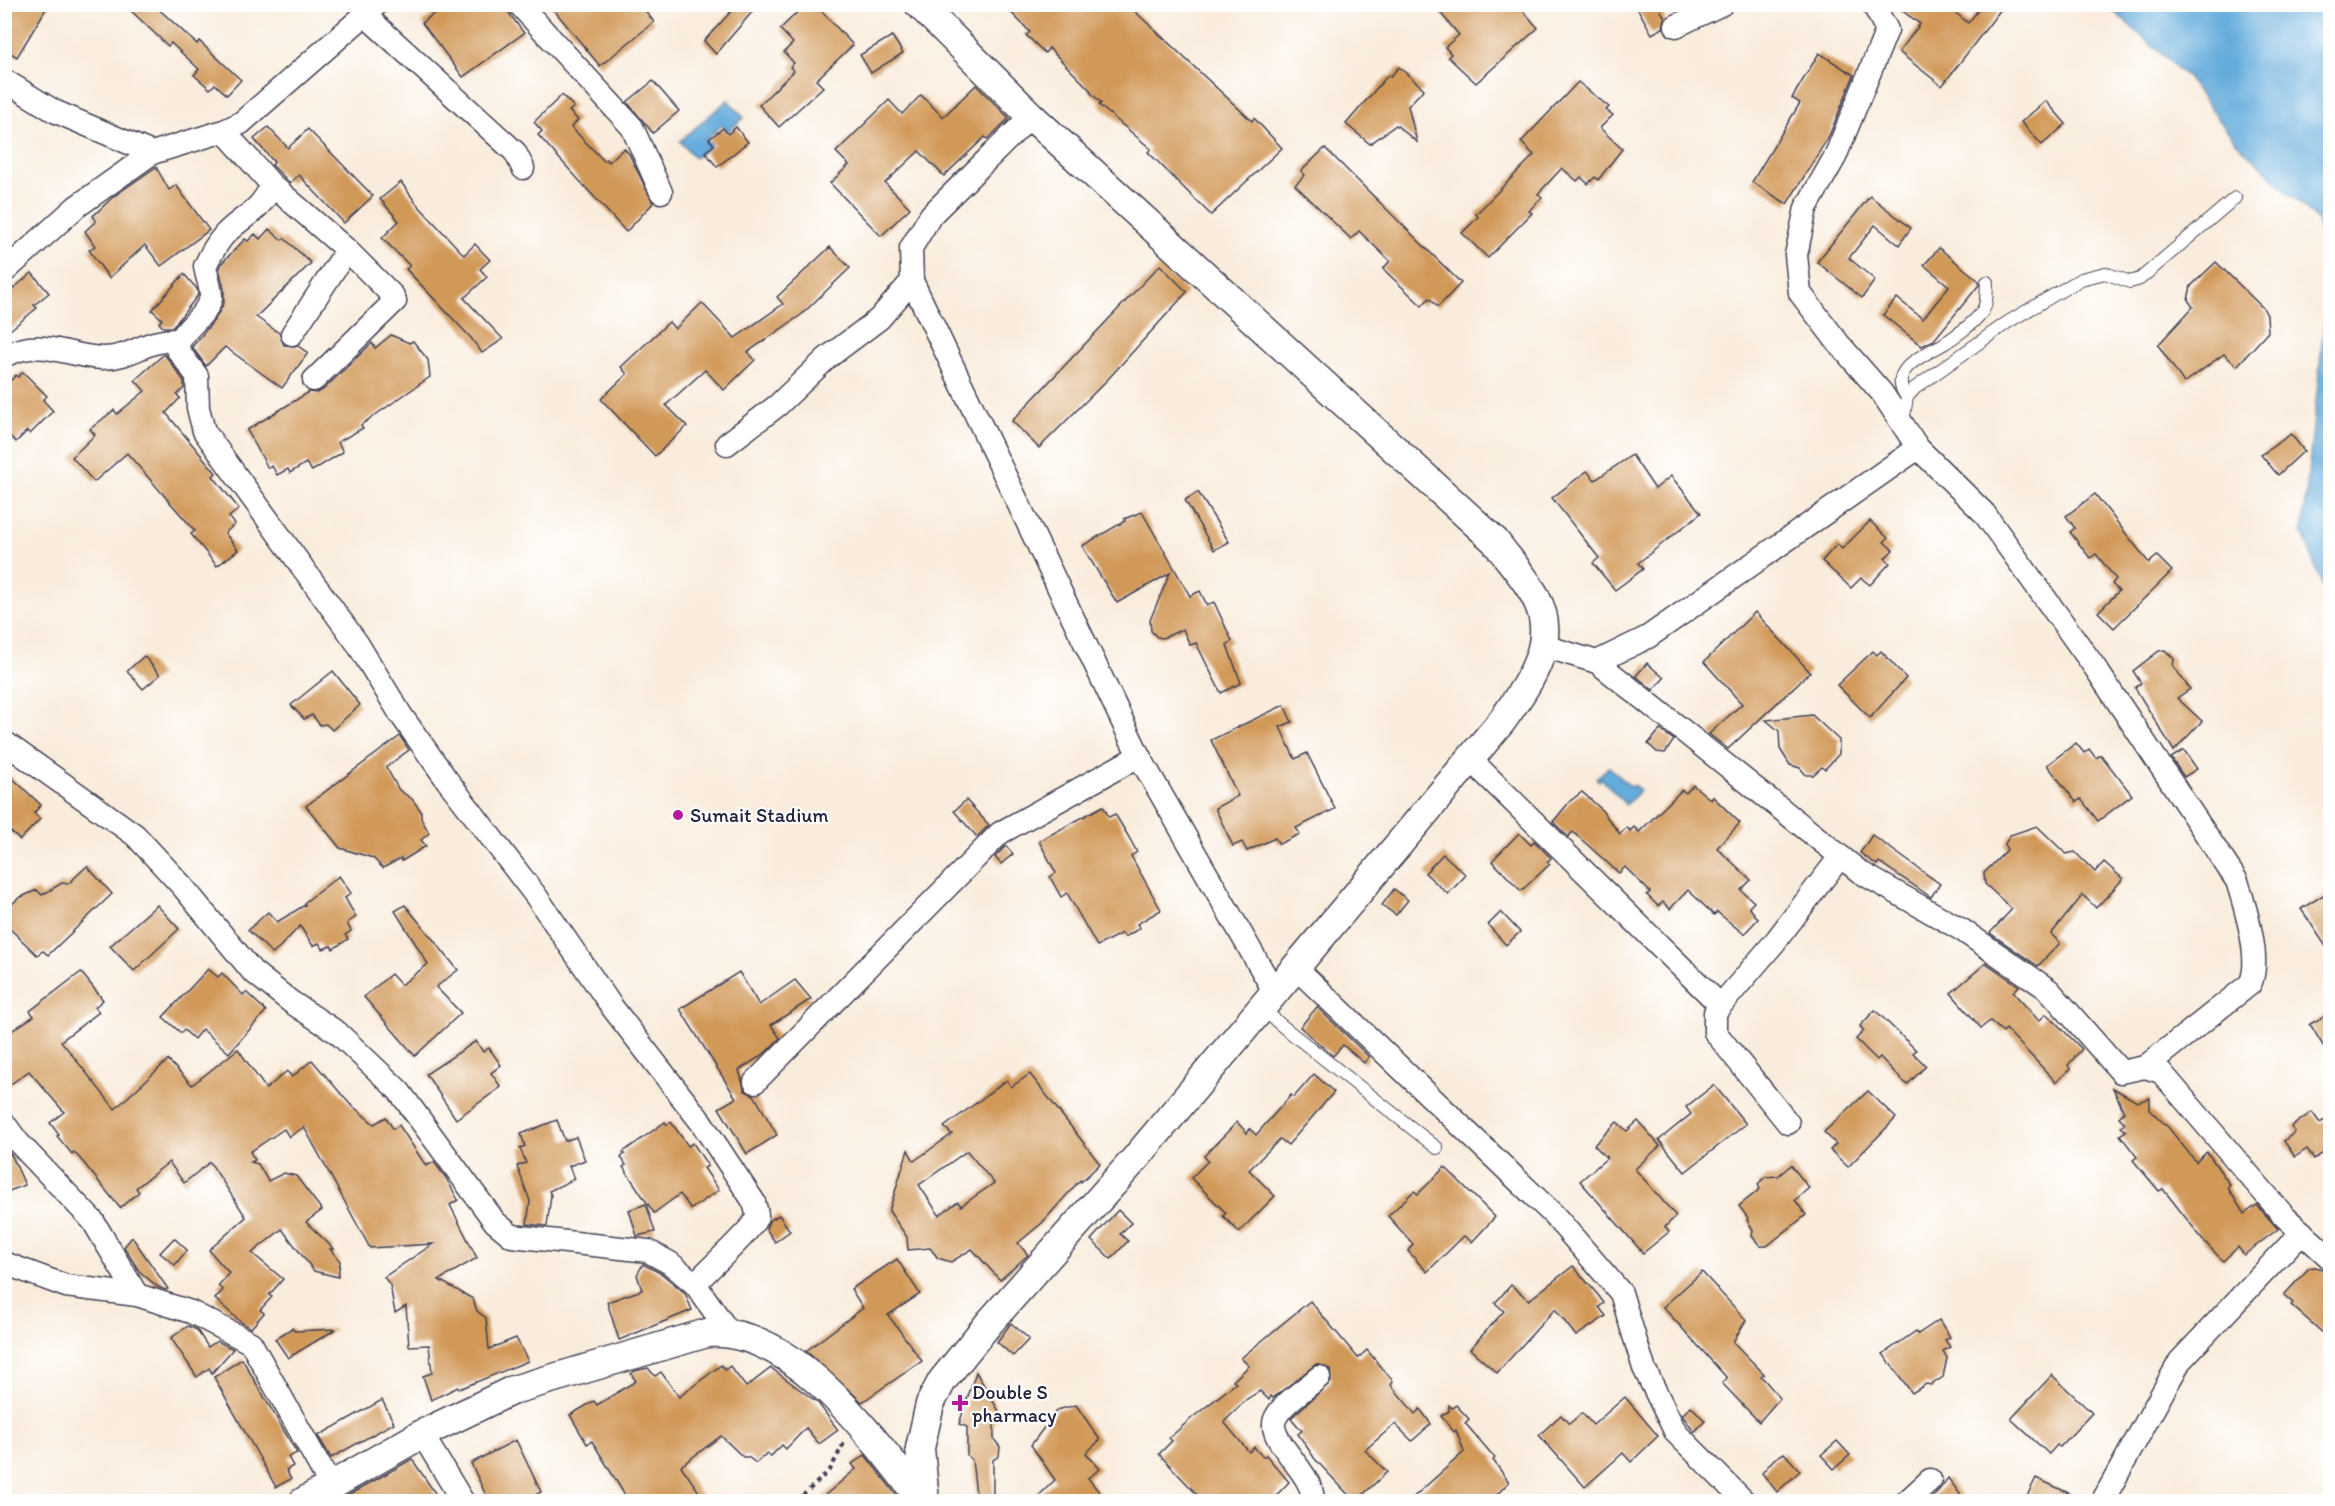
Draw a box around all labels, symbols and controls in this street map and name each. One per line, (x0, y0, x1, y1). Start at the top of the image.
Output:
place label: Sumait Stadium (690, 803, 829, 827)
marker: Sumait Stadium (671, 808, 685, 822)
place label: Double S pharmacy (972, 1380, 1057, 1427)
marker: Double S pharmacy (953, 1396, 967, 1410)

